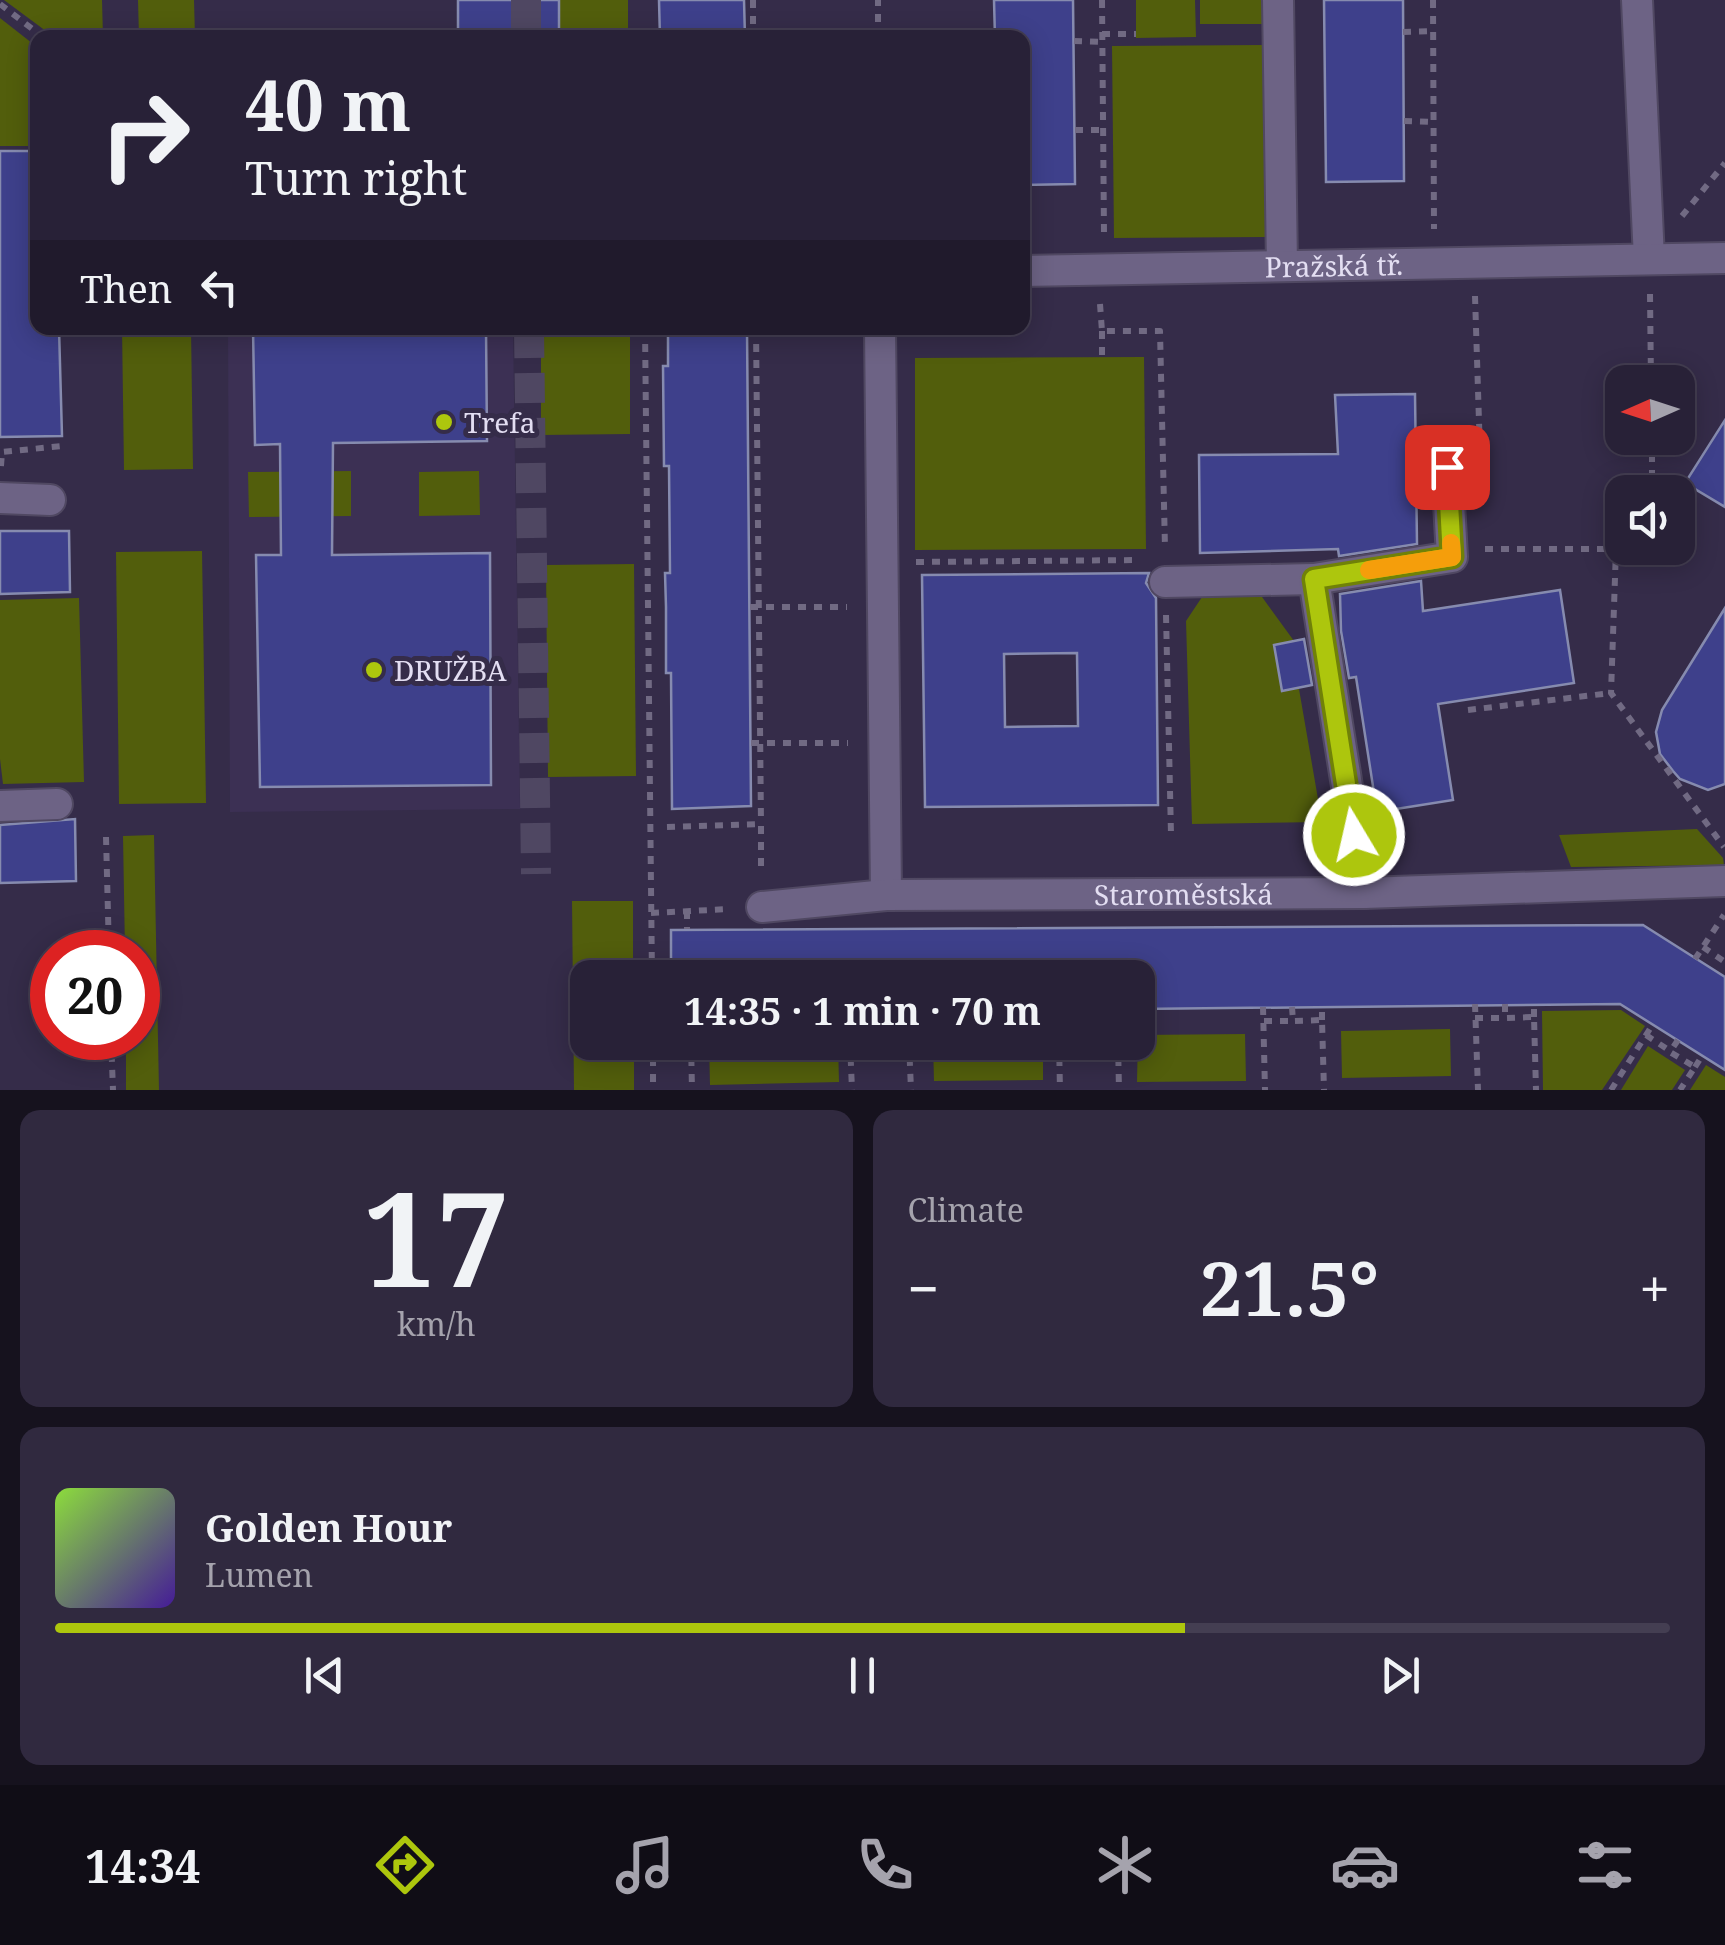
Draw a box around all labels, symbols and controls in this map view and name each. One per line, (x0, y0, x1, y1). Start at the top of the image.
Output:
text: 40 m (245, 56, 411, 152)
icon: right (80, 70, 210, 200)
text: Turn right (245, 147, 467, 208)
street label: Pražská tř. (1265, 245, 1403, 286)
icon: left (192, 260, 247, 315)
text: Then (80, 262, 172, 314)
north arrow (1605, 365, 1695, 455)
map controls (1605, 365, 1695, 565)
place label: Trefa (464, 403, 535, 441)
marker: Trefa (433, 411, 455, 433)
pin (1405, 425, 1490, 510)
icon: arrive (1420, 440, 1475, 495)
button: sound (1605, 475, 1695, 565)
place label: DRUŽBA (394, 651, 507, 689)
marker: DRUŽBA (363, 659, 385, 681)
position arrow (1302, 783, 1406, 887)
street label: Staroměstská (1094, 874, 1273, 913)
speed limit sign: 20 (30, 930, 160, 1060)
text: 14:35 · 1 min · 70 m (684, 984, 1041, 1036)
text: 17 (363, 1148, 510, 1325)
text: Climate (908, 1188, 1024, 1231)
text: 21.5° (1200, 1236, 1379, 1338)
text: − (908, 1250, 939, 1325)
text: + (1639, 1250, 1670, 1325)
text: km/h (397, 1302, 476, 1345)
text: Golden Hour (205, 1501, 452, 1553)
text: Lumen (205, 1553, 313, 1596)
icon: previous (297, 1648, 352, 1703)
icon: pause (835, 1648, 890, 1703)
icon: next (1373, 1648, 1428, 1703)
icon: directions (370, 1830, 440, 1900)
icon: music (610, 1830, 680, 1900)
icon: phone (850, 1830, 920, 1900)
icon: climate (1090, 1830, 1160, 1900)
icon: car (1330, 1830, 1400, 1900)
icon: filters (1570, 1830, 1640, 1900)
text: 14:34 (85, 1835, 200, 1896)

